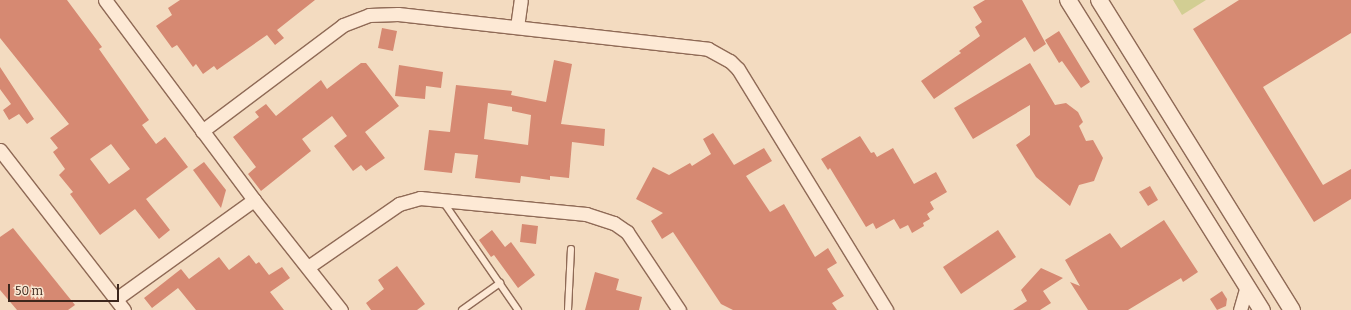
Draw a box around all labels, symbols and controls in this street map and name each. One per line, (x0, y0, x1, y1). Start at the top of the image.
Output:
scale bar (10, 276, 121, 302)
text: 50 m (15, 284, 43, 298)

